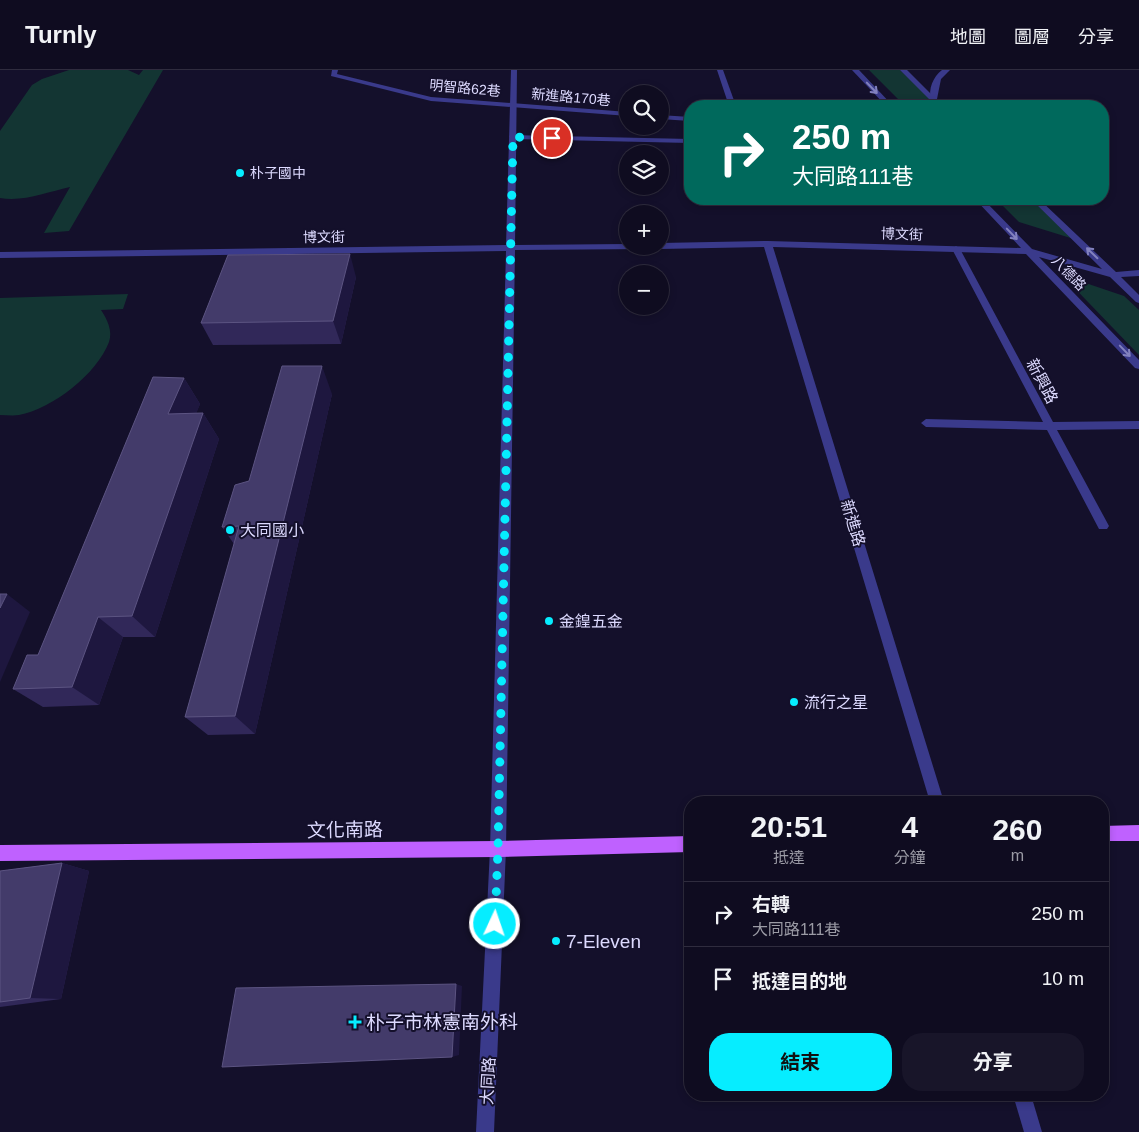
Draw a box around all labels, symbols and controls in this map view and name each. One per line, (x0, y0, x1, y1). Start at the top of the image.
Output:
text: Turnly (25, 21, 97, 48)
text: 地圖 (950, 27, 986, 47)
text: 圖層 (1014, 27, 1050, 47)
text: 分享 (1078, 27, 1114, 47)
street label: 明智路62巷 (429, 77, 501, 99)
one-way arrow (866, 82, 878, 94)
map controls (619, 85, 669, 315)
button: search (619, 85, 669, 135)
street label: 新進路170巷 (531, 86, 611, 108)
pin (531, 117, 573, 159)
text: 250 m (792, 117, 891, 156)
icon: right (709, 120, 774, 185)
icon: arrive (538, 124, 566, 152)
button: layers (619, 145, 669, 195)
text: 大同路111巷 (792, 164, 913, 189)
place label: 朴子國中 (250, 165, 306, 181)
marker: 朴子國中 (234, 167, 246, 179)
button: + (619, 205, 669, 255)
street label: 博文街 (881, 225, 923, 243)
one-way arrow (1006, 228, 1018, 240)
street label: 博文街 (303, 229, 345, 245)
one-way arrow (1086, 248, 1098, 260)
street label: 八德路 (1049, 252, 1089, 294)
button: − (619, 265, 669, 315)
one-way arrow (1119, 345, 1131, 357)
street label: 新興路 (1023, 356, 1061, 406)
street label: 新進路 (838, 498, 868, 548)
place label: 大同國小 (240, 522, 304, 539)
marker: 大同國小 (224, 524, 236, 536)
place label: 金鍠五金 (559, 613, 623, 630)
marker: 金鍠五金 (543, 615, 555, 627)
place label: 流行之星 (804, 694, 868, 711)
marker: 流行之星 (788, 696, 800, 708)
text: 20:51 (751, 810, 827, 843)
text: 4 (901, 810, 918, 843)
text: 260 (992, 813, 1042, 846)
street label: 文化南路 (307, 819, 383, 841)
text: m (1011, 847, 1024, 864)
text: 抵達 (773, 849, 805, 866)
text: 分鐘 (894, 849, 926, 866)
text: 右轉 (752, 894, 790, 915)
position arrow (468, 897, 520, 949)
icon: right (709, 900, 737, 928)
text: 250 m (1031, 903, 1084, 924)
text: 大同路111巷 (752, 921, 840, 938)
place label: 7-Eleven (566, 931, 641, 952)
marker: 7-Eleven (550, 935, 562, 947)
icon: arrive (709, 965, 737, 993)
text: 10 m (1042, 968, 1084, 989)
text: 抵達目的地 (752, 971, 847, 992)
place label: 朴子市林憲南外科 (366, 1012, 518, 1033)
marker: 朴子市林憲南外科 (348, 1015, 362, 1029)
button: 結束 (709, 1033, 892, 1091)
button: 分享 (902, 1033, 1084, 1091)
street label: 大同路 (478, 1057, 498, 1105)

